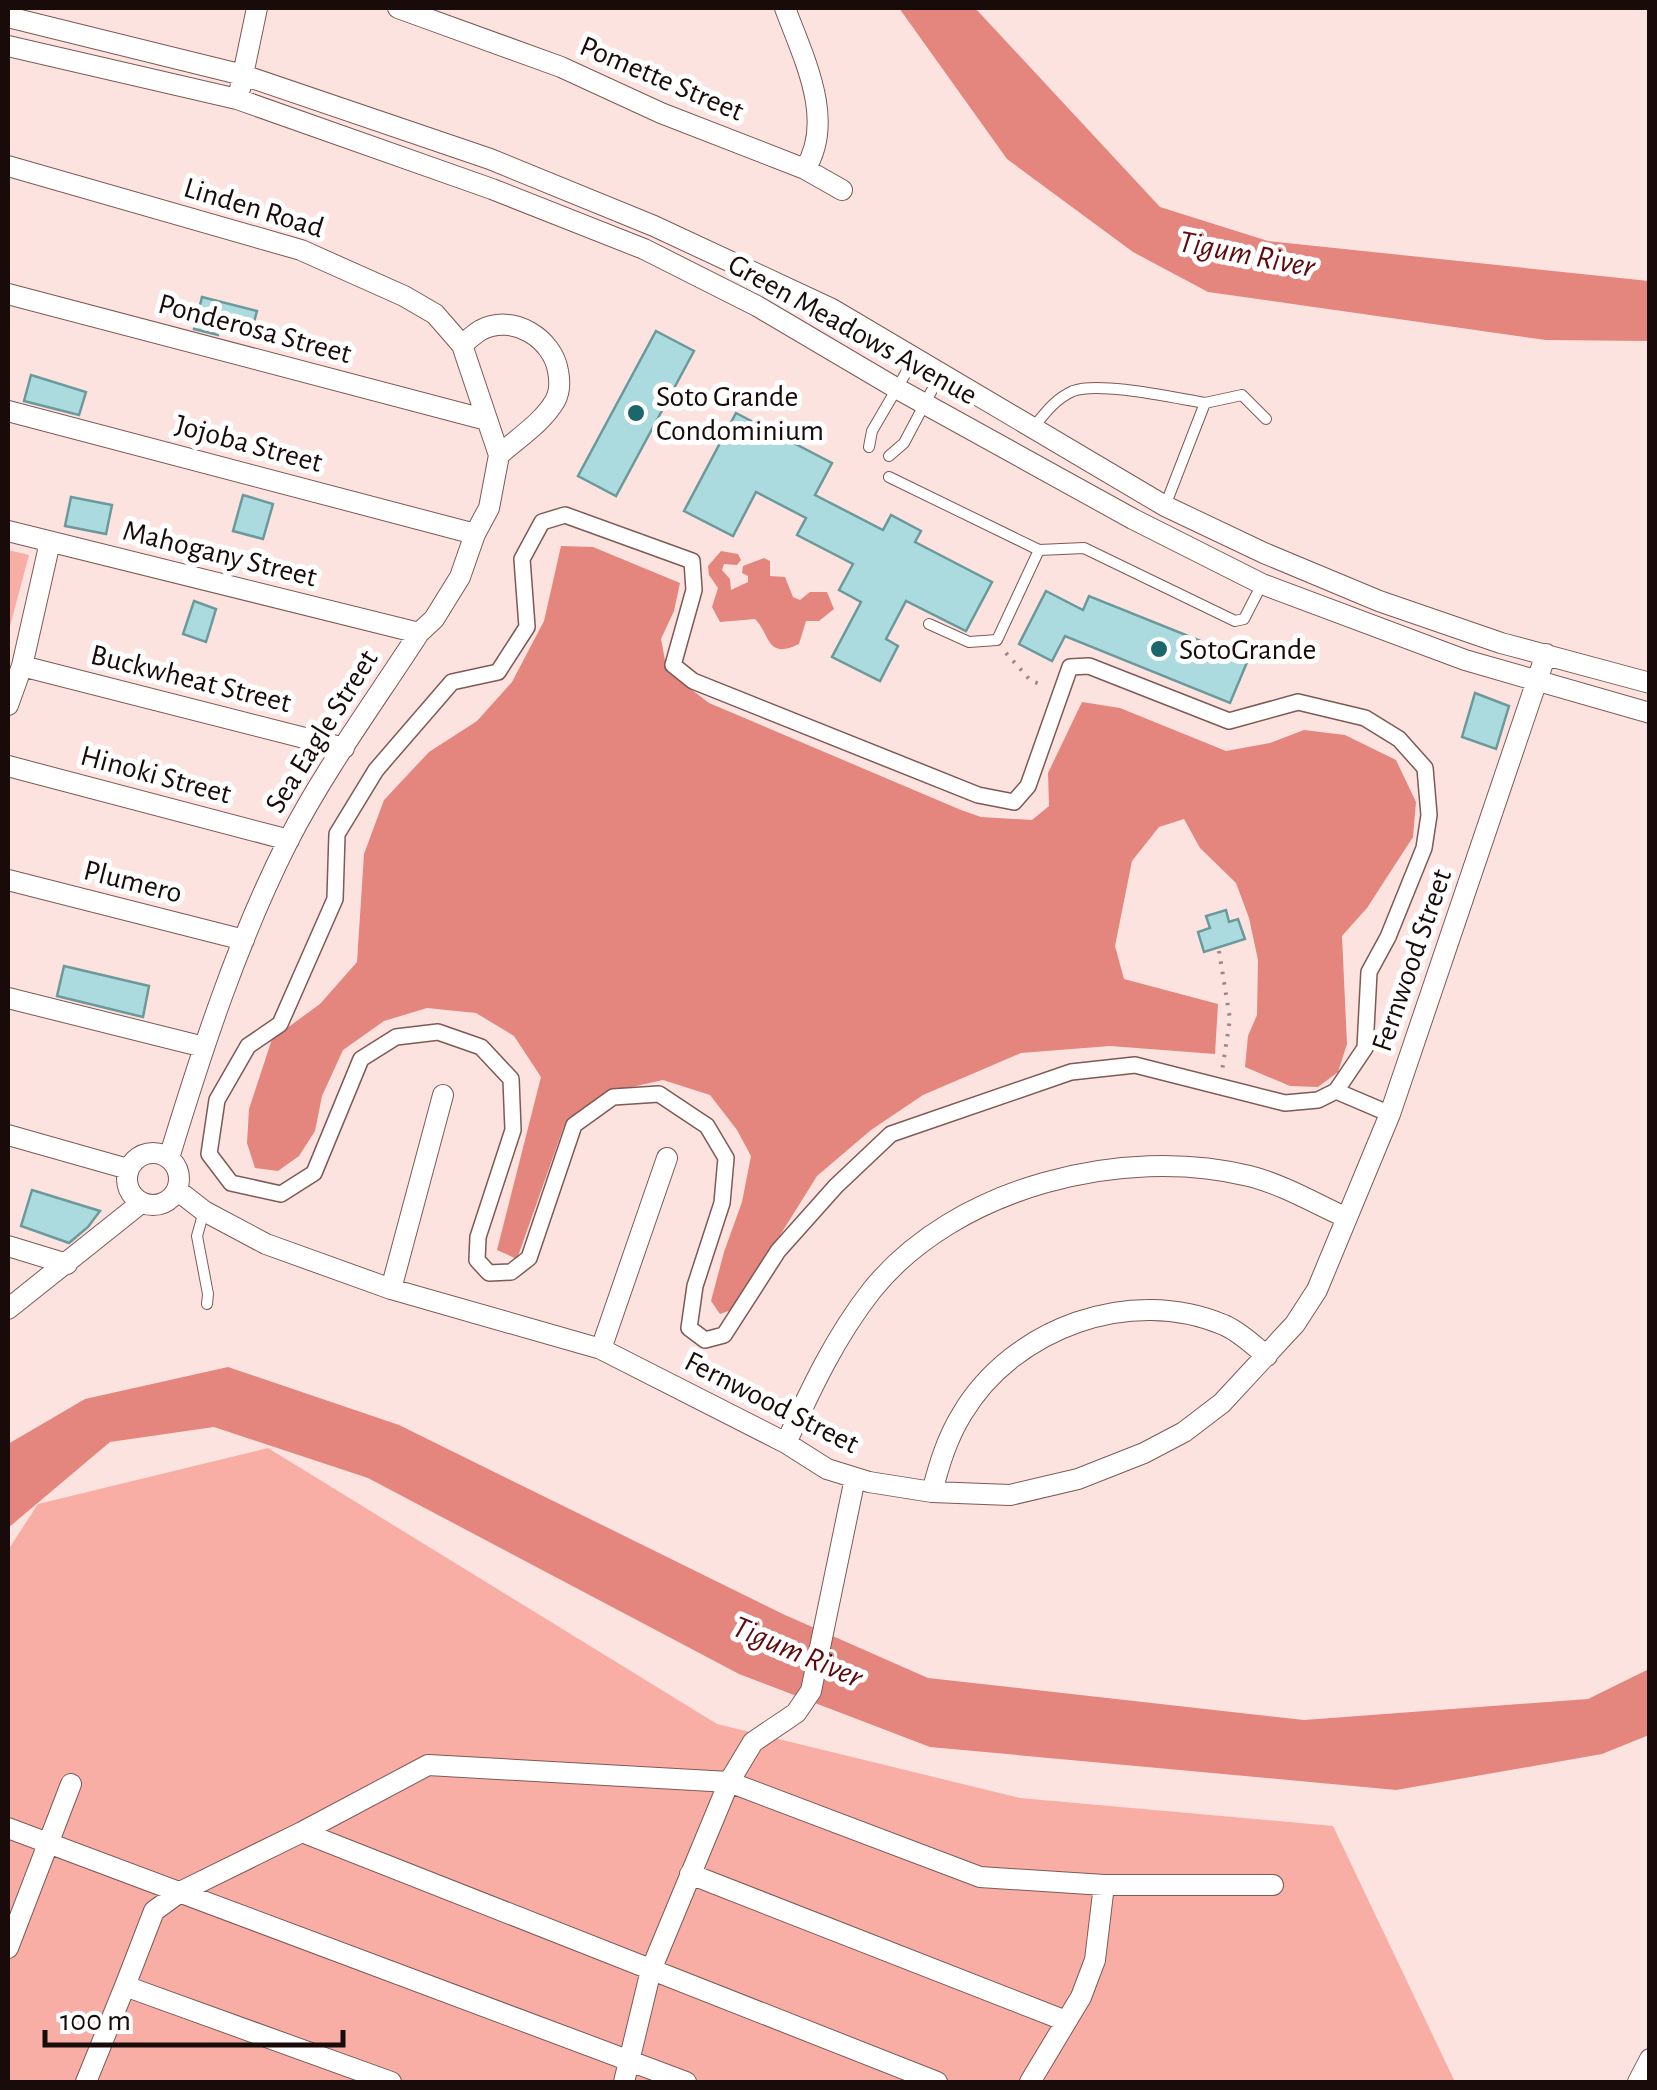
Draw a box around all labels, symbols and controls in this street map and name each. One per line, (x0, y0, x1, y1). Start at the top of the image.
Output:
street label: Pomette Street (575, 31, 748, 127)
street label: Linden Road (180, 172, 327, 243)
water label: Tigum River (1176, 225, 1319, 283)
street label: Green Meadows Avenue (723, 249, 982, 411)
street label: Ponderosa Street (155, 289, 355, 369)
place label: Soto Grande Condominium (656, 382, 824, 446)
marker: Soto Grande Condominium (625, 402, 647, 424)
street label: Jojoba Street (172, 410, 326, 478)
street label: Mahogany Street (120, 515, 320, 593)
place label: SotoGrande (1179, 635, 1316, 665)
marker: SotoGrande (1148, 638, 1170, 660)
street label: Buckwheat Street (88, 640, 294, 718)
street label: Sea Eagle Street (260, 645, 384, 818)
street label: Hinoki Street (77, 740, 235, 810)
street label: Plumero (81, 855, 185, 909)
street label: Fernwood Street (1367, 865, 1457, 1055)
street label: Fernwood Street (680, 1346, 864, 1460)
water label: Tigum River (728, 1610, 869, 1694)
scale bar (45, 1985, 342, 2047)
text: 100 m (60, 2006, 131, 2036)

